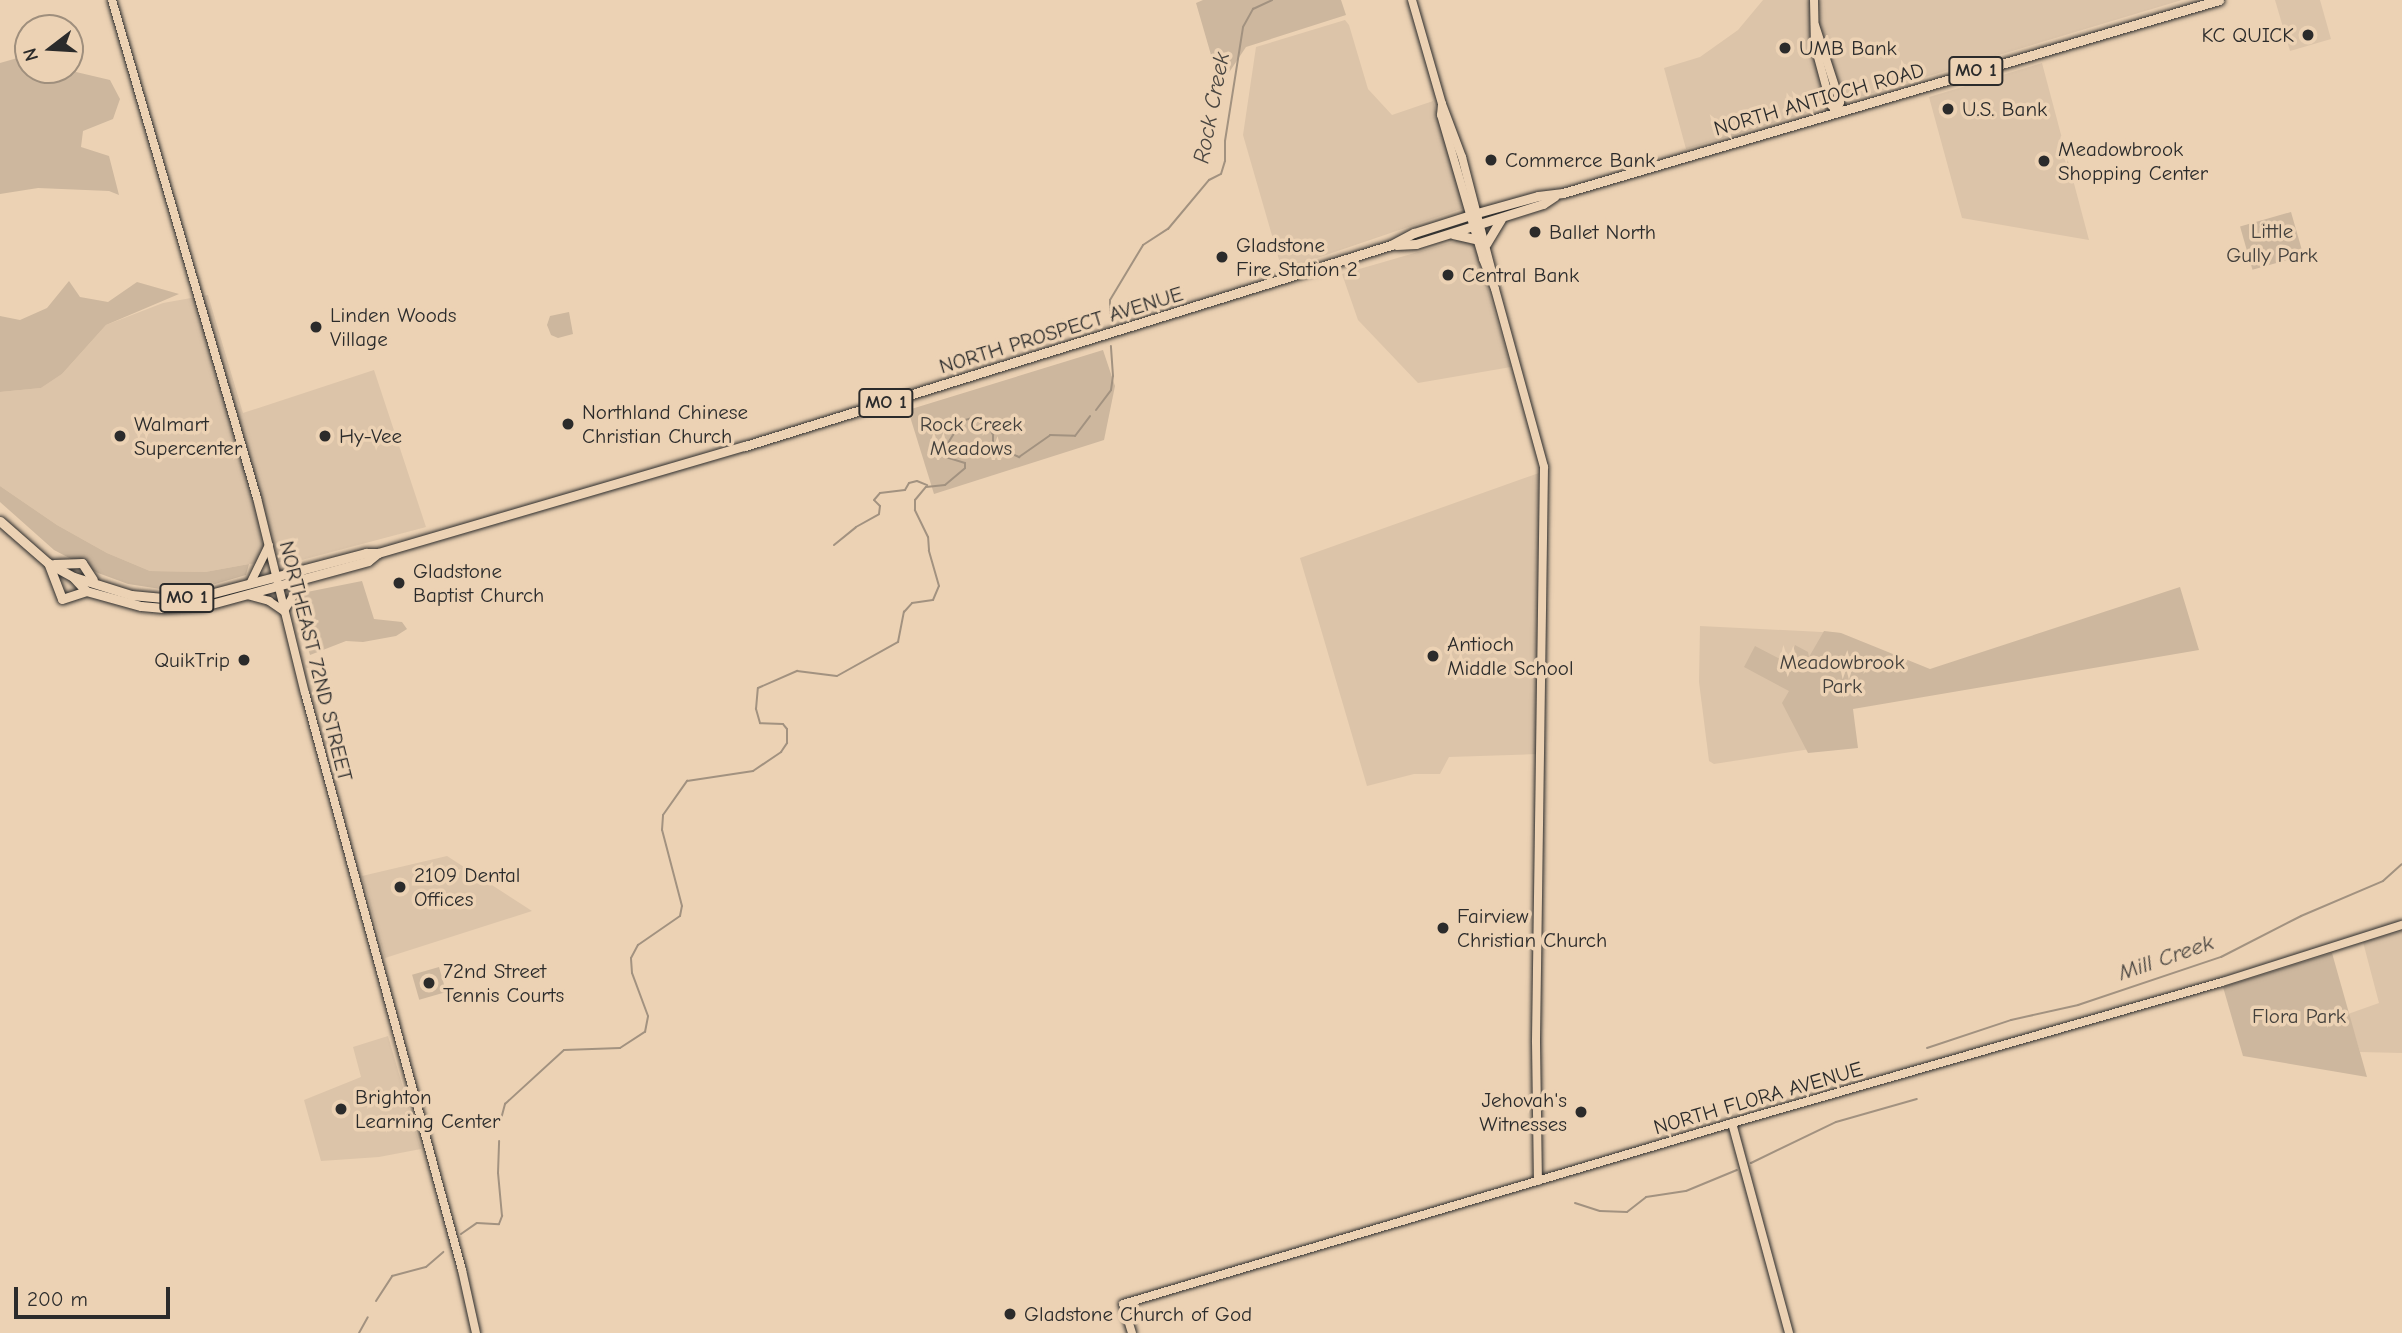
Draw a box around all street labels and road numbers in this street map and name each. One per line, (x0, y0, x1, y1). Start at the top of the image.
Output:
road number: MO 1 (1948, 55, 2004, 86)
street label: NORTH ANTIOCH ROAD (1711, 57, 1927, 141)
street label: NORTH PROSPECT AVENUE (936, 281, 1186, 379)
road number: MO 1 (858, 388, 914, 418)
street label: NORTHEAST 72ND STREET (274, 538, 358, 784)
road number: MO 1 (159, 582, 215, 614)
street label: NORTH FLORA AVENUE (1651, 1056, 1865, 1140)

